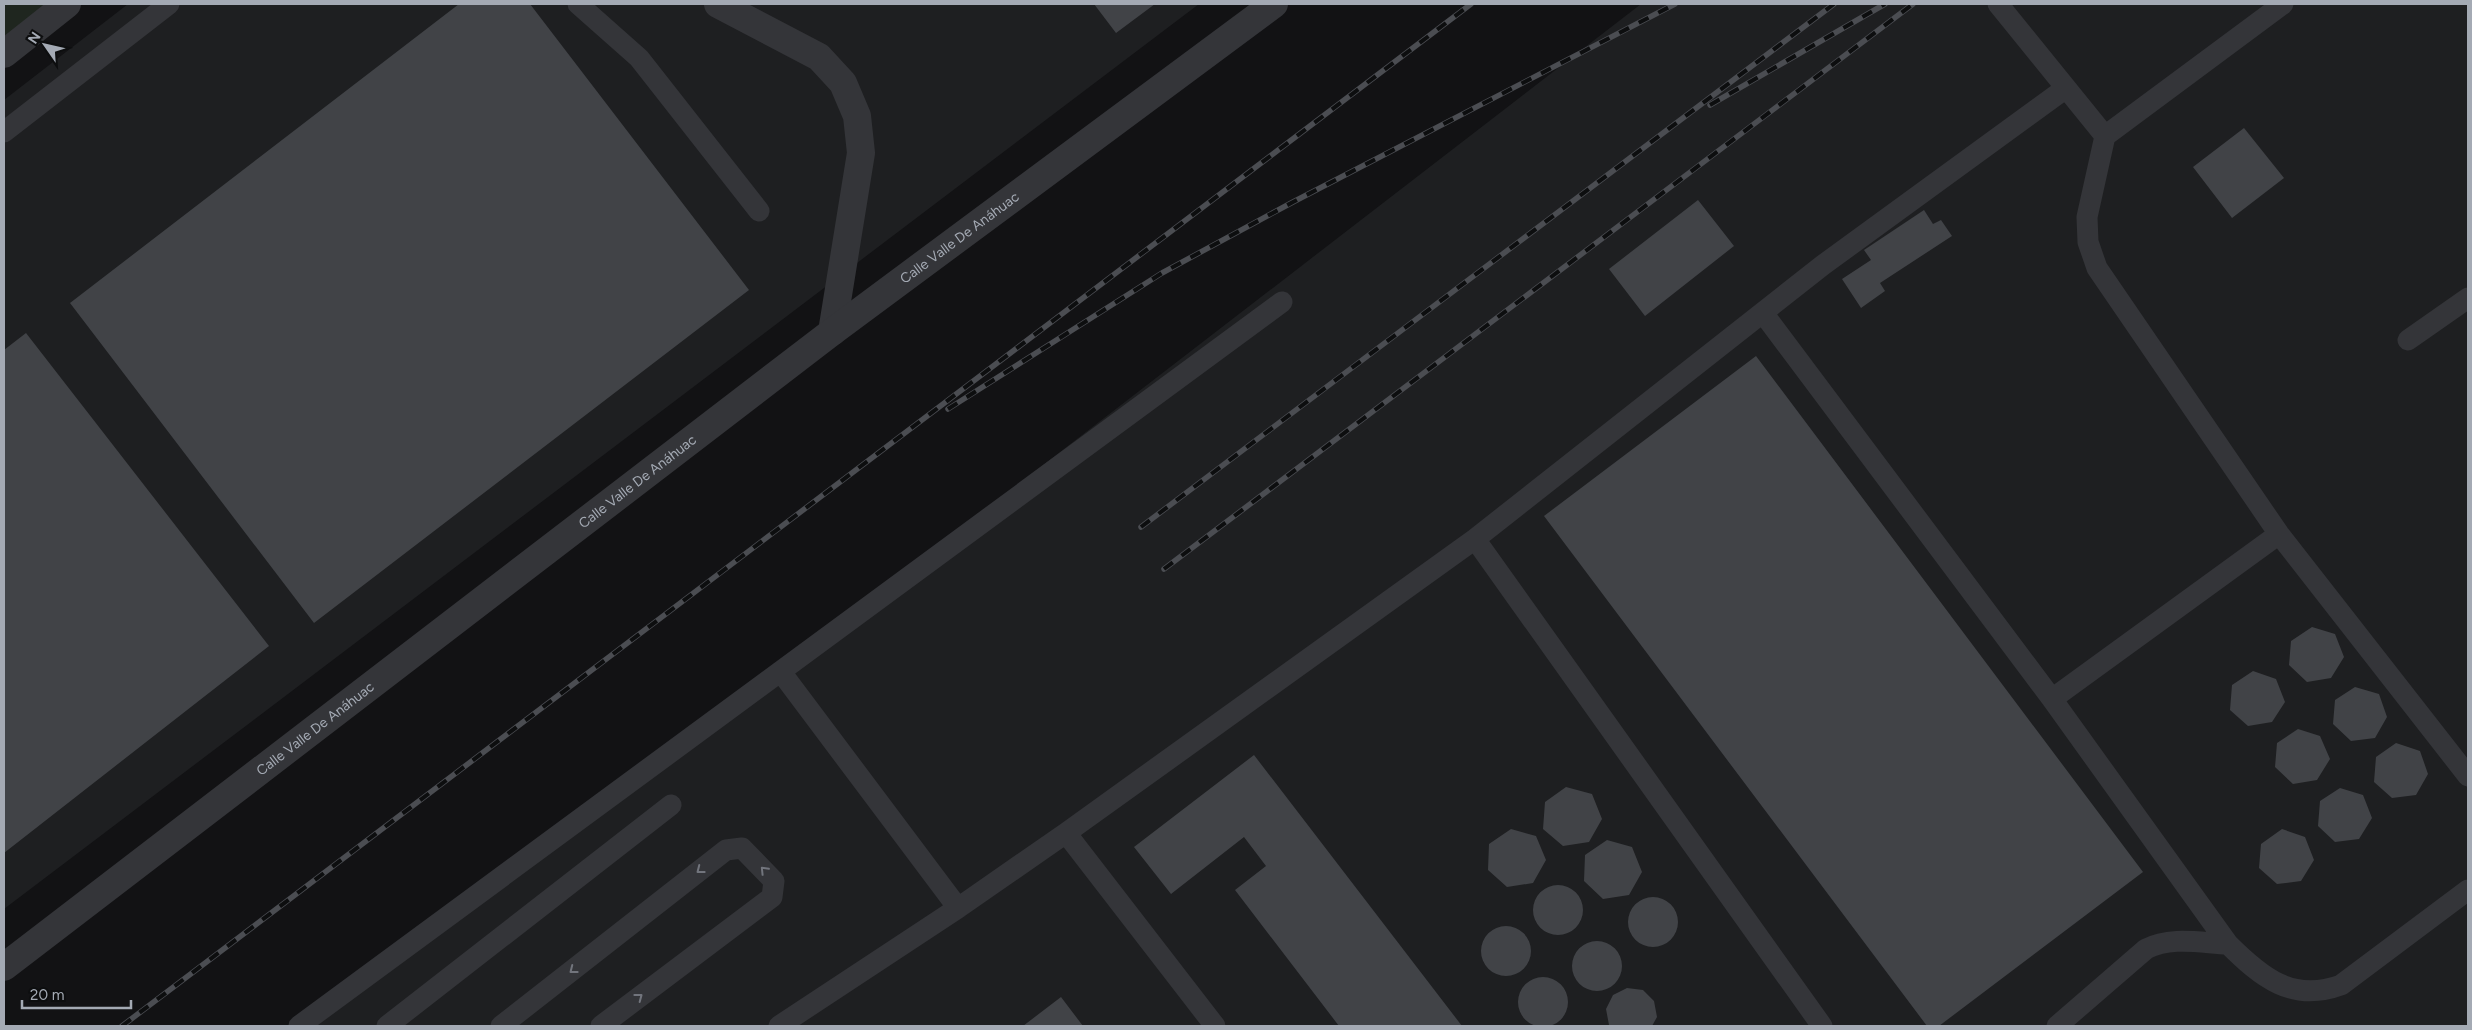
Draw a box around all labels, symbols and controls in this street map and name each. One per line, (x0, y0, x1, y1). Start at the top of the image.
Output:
north arrow (20, 20, 70, 70)
text: N (25, 29, 45, 47)
street label: Calle Valle De Anáhuac (897, 188, 1022, 287)
street label: Calle Valle De Anáhuac (575, 431, 700, 532)
street label: Calle Valle De Anáhuac (253, 678, 378, 779)
one-way arrow (697, 864, 706, 873)
one-way arrow (761, 867, 770, 876)
one-way arrow (569, 964, 579, 973)
scale bar (22, 978, 131, 1010)
text: 20 m (30, 986, 64, 1004)
one-way arrow (633, 994, 643, 1003)

